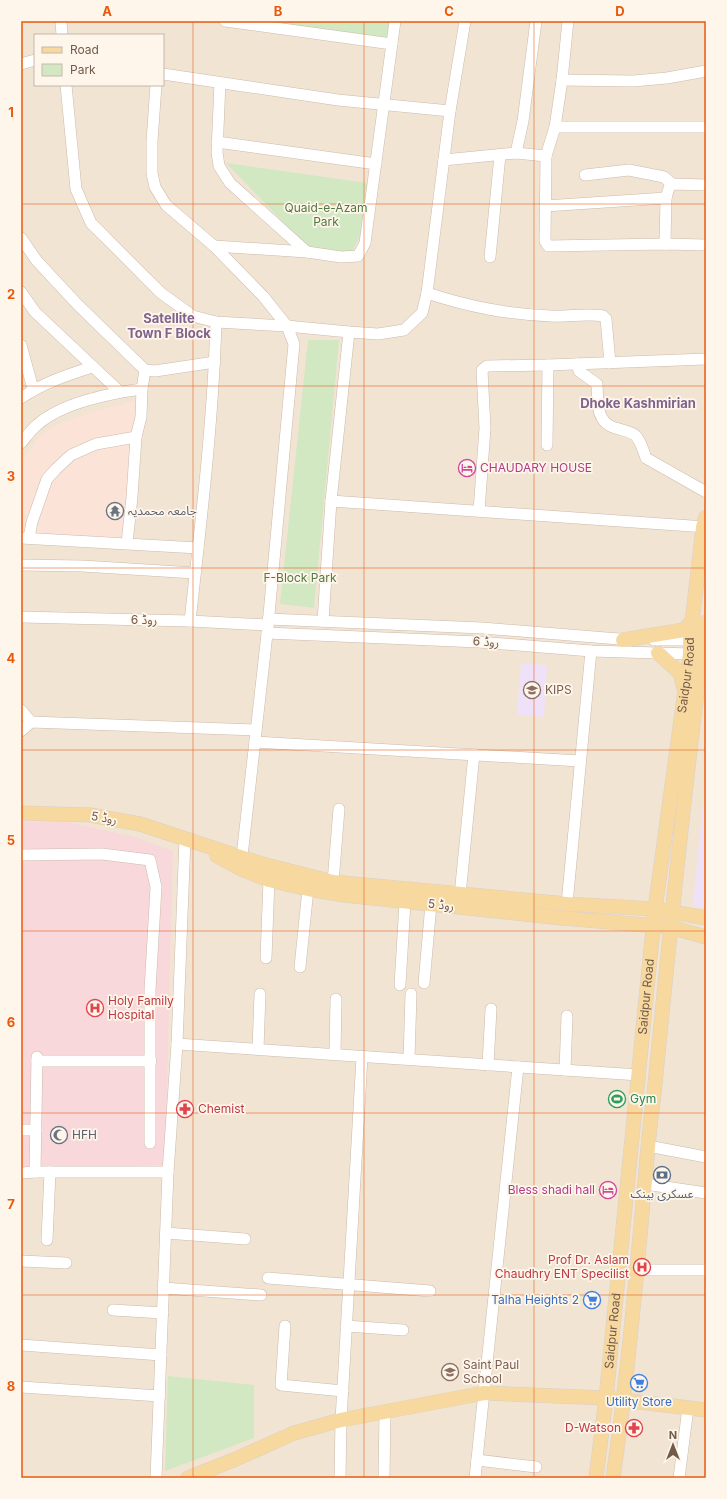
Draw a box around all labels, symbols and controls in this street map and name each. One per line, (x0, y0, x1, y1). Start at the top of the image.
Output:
text: A (102, 3, 112, 19)
text: B (274, 3, 283, 19)
text: C (444, 3, 454, 19)
text: D (615, 3, 625, 19)
legend (34, 34, 164, 86)
text: Road (70, 42, 99, 57)
text: Park (70, 62, 96, 77)
text: 1 (8, 104, 14, 120)
park label: Quaid-e-Azam Park (284, 200, 368, 229)
text: 2 (7, 286, 15, 302)
district label: Satellite Town F Block (127, 310, 211, 341)
district label: Dhoke Kashmirian (580, 395, 696, 411)
hotel icon: CHAUDARY HOUSE (457, 458, 477, 478)
place label: CHAUDARY HOUSE (480, 460, 592, 475)
text: 3 (7, 468, 15, 484)
temple icon: جامعہ محمدیہ (105, 501, 125, 521)
place label: جامعہ محمدیہ (128, 503, 197, 518)
park label: F-Block Park (263, 570, 337, 585)
street label: روڈ 6 (131, 612, 157, 627)
street label: روڈ 6 (472, 633, 500, 650)
street label: Saidpur Road (674, 637, 697, 714)
text: 4 (7, 650, 16, 666)
school or university icon: KIPS (522, 680, 542, 700)
place label: KIPS (545, 682, 572, 697)
street label: روڈ 5 (90, 808, 118, 827)
text: 5 (7, 832, 15, 848)
street label: روڈ 5 (427, 896, 455, 913)
street label: Saidpur Road (634, 958, 657, 1035)
place label: Holy Family Hospital (108, 993, 174, 1022)
hospital icon: Holy Family Hospital (85, 998, 105, 1018)
text: 6 (7, 1014, 15, 1030)
sports icon: Gym (607, 1089, 627, 1109)
place label: Gym (630, 1091, 656, 1106)
pharmacy icon: Chemist (175, 1099, 195, 1119)
place label: Chemist (198, 1101, 245, 1116)
mosque icon: HFH (49, 1125, 69, 1145)
place label: HFH (72, 1127, 97, 1142)
bank icon: عسکری بینک (652, 1165, 672, 1185)
hotel icon: Bless shadi hall (598, 1180, 618, 1200)
place label: Bless shadi hall (508, 1182, 595, 1197)
place label: عسکری بینک (630, 1186, 694, 1201)
text: 7 (7, 1196, 15, 1212)
place label: Prof Dr. Aslam Chaudhry ENT Specilist (495, 1252, 629, 1281)
hospital icon: Prof Dr. Aslam Chaudhry ENT Specilist (632, 1257, 652, 1277)
supermarket icon: Talha Heights 2 (582, 1290, 602, 1310)
place label: Talha Heights 2 (491, 1292, 579, 1307)
street label: Saidpur Road (601, 1292, 623, 1369)
place label: Saint Paul School (463, 1357, 519, 1386)
school or university icon: Saint Paul School (440, 1362, 460, 1382)
supermarket icon: Utility Store (629, 1373, 649, 1393)
text: 8 (7, 1378, 15, 1394)
place label: Utility Store (606, 1394, 672, 1409)
pharmacy icon: D-Watson (624, 1418, 644, 1438)
place label: D-Watson (565, 1420, 621, 1435)
north arrow (653, 1425, 693, 1465)
text: N (669, 1428, 677, 1442)

